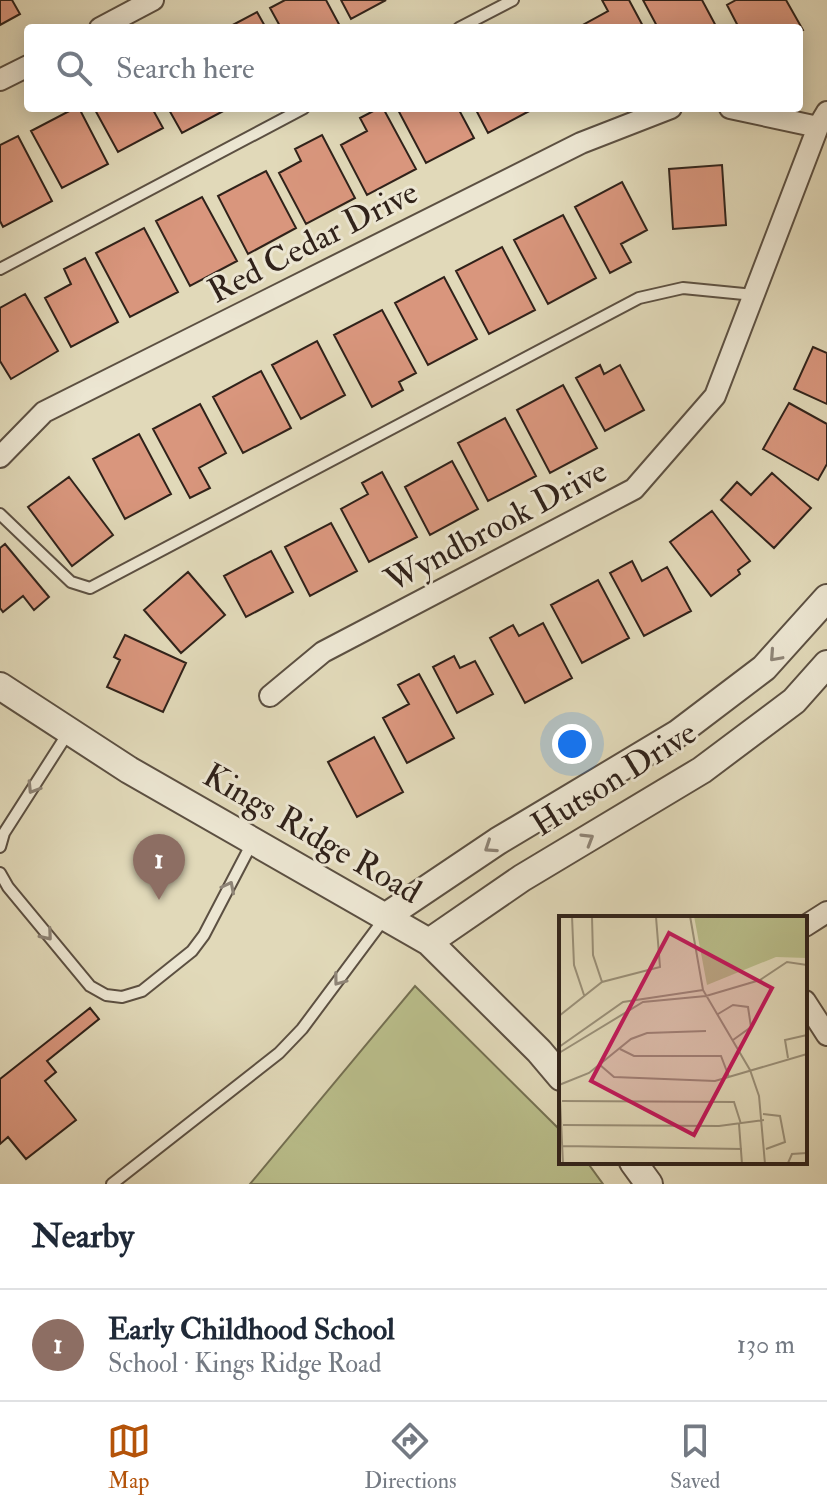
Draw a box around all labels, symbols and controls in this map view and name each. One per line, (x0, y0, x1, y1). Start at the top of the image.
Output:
search box (24, 24, 803, 112)
icon: search (52, 46, 96, 90)
text: Search here (116, 50, 255, 87)
street label: Red Cedar Drive (201, 171, 425, 313)
street label: Wyndbrook Drive (377, 449, 614, 603)
one-way arrow (770, 647, 784, 662)
street label: Hutson Drive (523, 711, 705, 847)
your location (552, 724, 592, 764)
street label: Kings Ridge Road (195, 754, 429, 914)
one-way arrow (27, 780, 42, 794)
one-way arrow (579, 833, 594, 849)
pin: 1 (133, 834, 185, 900)
one-way arrow (484, 837, 498, 852)
one-way arrow (219, 881, 235, 896)
inset map (559, 916, 807, 1164)
one-way arrow (37, 926, 52, 940)
one-way arrow (334, 971, 349, 985)
text: Nearby (32, 1215, 134, 1258)
text: Early Childhood School (108, 1311, 395, 1348)
text: 1 (53, 1329, 63, 1361)
text: 130 m (737, 1329, 795, 1361)
text: School · Kings Ridge Road (108, 1348, 382, 1380)
tab: Map (107, 1419, 151, 1495)
tab: Directions (364, 1419, 457, 1495)
tab: Saved (670, 1419, 720, 1495)

